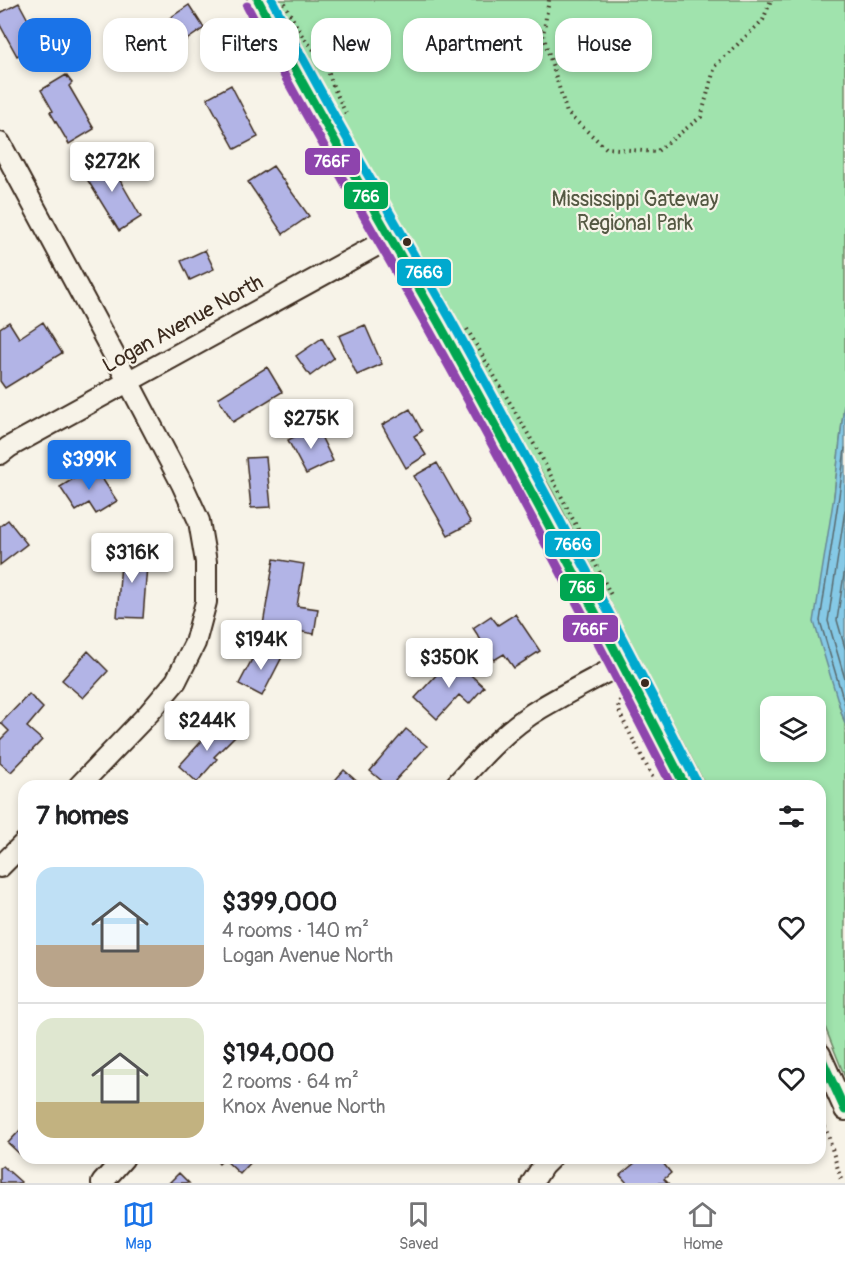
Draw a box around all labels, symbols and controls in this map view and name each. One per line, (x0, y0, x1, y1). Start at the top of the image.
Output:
chip: Buy (18, 18, 91, 72)
chip: Rent (103, 18, 188, 72)
chip: Filters (200, 18, 299, 72)
chip: New (311, 18, 391, 72)
chip: Apartment (403, 18, 543, 72)
chip: House (555, 18, 652, 72)
pin: $272K (70, 142, 154, 193)
line badge: 766F (304, 147, 361, 176)
text: $272K (84, 149, 140, 174)
text: 766F (314, 152, 351, 172)
line badge: 766 (343, 181, 389, 210)
park label: Mississippi Gateway Regional Park (552, 186, 718, 237)
text: 766 (352, 187, 380, 207)
unlabelled marker (401, 236, 413, 248)
line badge: 766G (396, 258, 452, 287)
text: 766G (405, 263, 443, 283)
street label: Logan Avenue North (98, 269, 268, 379)
pin: $275K (269, 399, 353, 450)
text: $275K (283, 406, 339, 431)
pin: $399K (47, 440, 131, 491)
text: $399K (62, 447, 116, 472)
line badge: 766G (544, 530, 601, 558)
pin: $316K (90, 533, 174, 584)
text: 766G (554, 535, 592, 555)
text: $316K (105, 540, 159, 565)
line badge: 766 (559, 573, 605, 602)
text: 766 (568, 578, 596, 598)
line badge: 766F (562, 614, 619, 643)
pin: $194K (219, 620, 303, 671)
text: 766F (572, 620, 609, 640)
text: $194K (235, 627, 287, 652)
pin: $350K (407, 638, 491, 689)
text: $350K (420, 645, 478, 670)
unlabelled marker (639, 677, 651, 689)
map controls (760, 696, 826, 762)
button: layers (760, 696, 826, 762)
pin: $244K (165, 701, 249, 752)
text: $244K (178, 708, 236, 733)
text: 7 homes (36, 800, 128, 832)
icon: filters (775, 800, 808, 833)
text: $399,000 (222, 886, 337, 918)
icon: home (84, 891, 156, 963)
icon: heart (775, 911, 808, 944)
text: 4 rooms · 140 m² (222, 918, 369, 943)
text: Logan Avenue North (222, 943, 393, 968)
text: $194,000 (222, 1037, 335, 1069)
icon: home (84, 1042, 156, 1114)
icon: heart (775, 1062, 808, 1095)
text: 2 rooms · 64 m² (222, 1069, 359, 1094)
text: Knox Avenue North (222, 1094, 385, 1119)
tab: Map (122, 1198, 155, 1254)
tab: Saved (399, 1198, 439, 1254)
tab: Home (683, 1198, 723, 1254)

